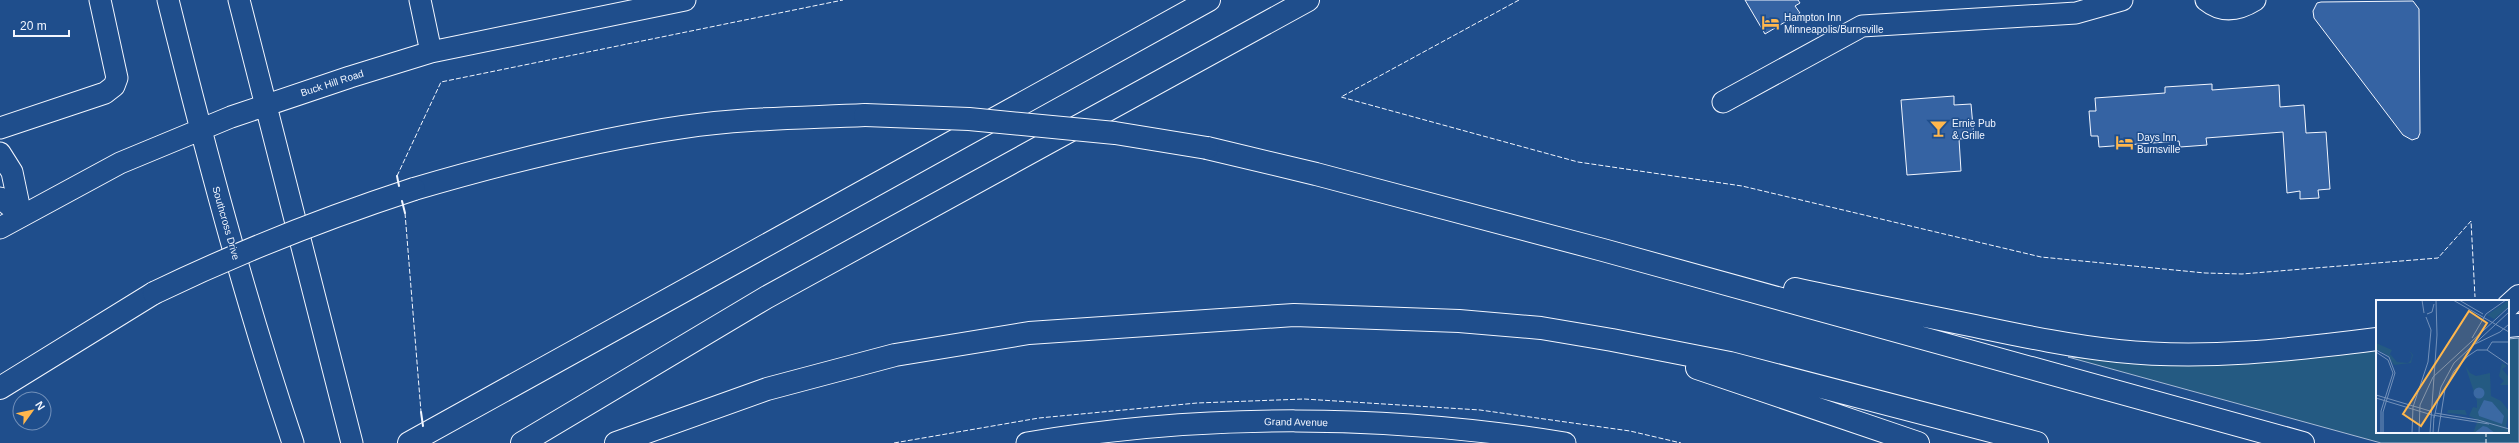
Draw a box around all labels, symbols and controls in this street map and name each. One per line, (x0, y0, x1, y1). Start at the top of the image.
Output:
scale bar (14, 12, 69, 38)
place label: Hampton Inn Minneapolis/Burnsville (1784, 12, 1884, 35)
hotel icon: Hampton Inn Minneapolis/Burnsville (1761, 13, 1781, 33)
text: 20 m (20, 19, 47, 33)
street label: Buck Hill Road (299, 68, 365, 98)
place label: Ernie Pub & Grille (1952, 118, 1996, 141)
bar icon: Ernie Pub & Grille (1929, 119, 1949, 139)
place label: Days Inn Burnsville (2137, 132, 2181, 155)
hotel icon: Days Inn Burnsville (2114, 133, 2134, 153)
street label: Southcross Drive (210, 185, 242, 262)
inset map (2376, 300, 2509, 433)
north arrow (12, 391, 52, 431)
text: N (33, 399, 48, 412)
street label: Grand Avenue (1264, 416, 1328, 428)

